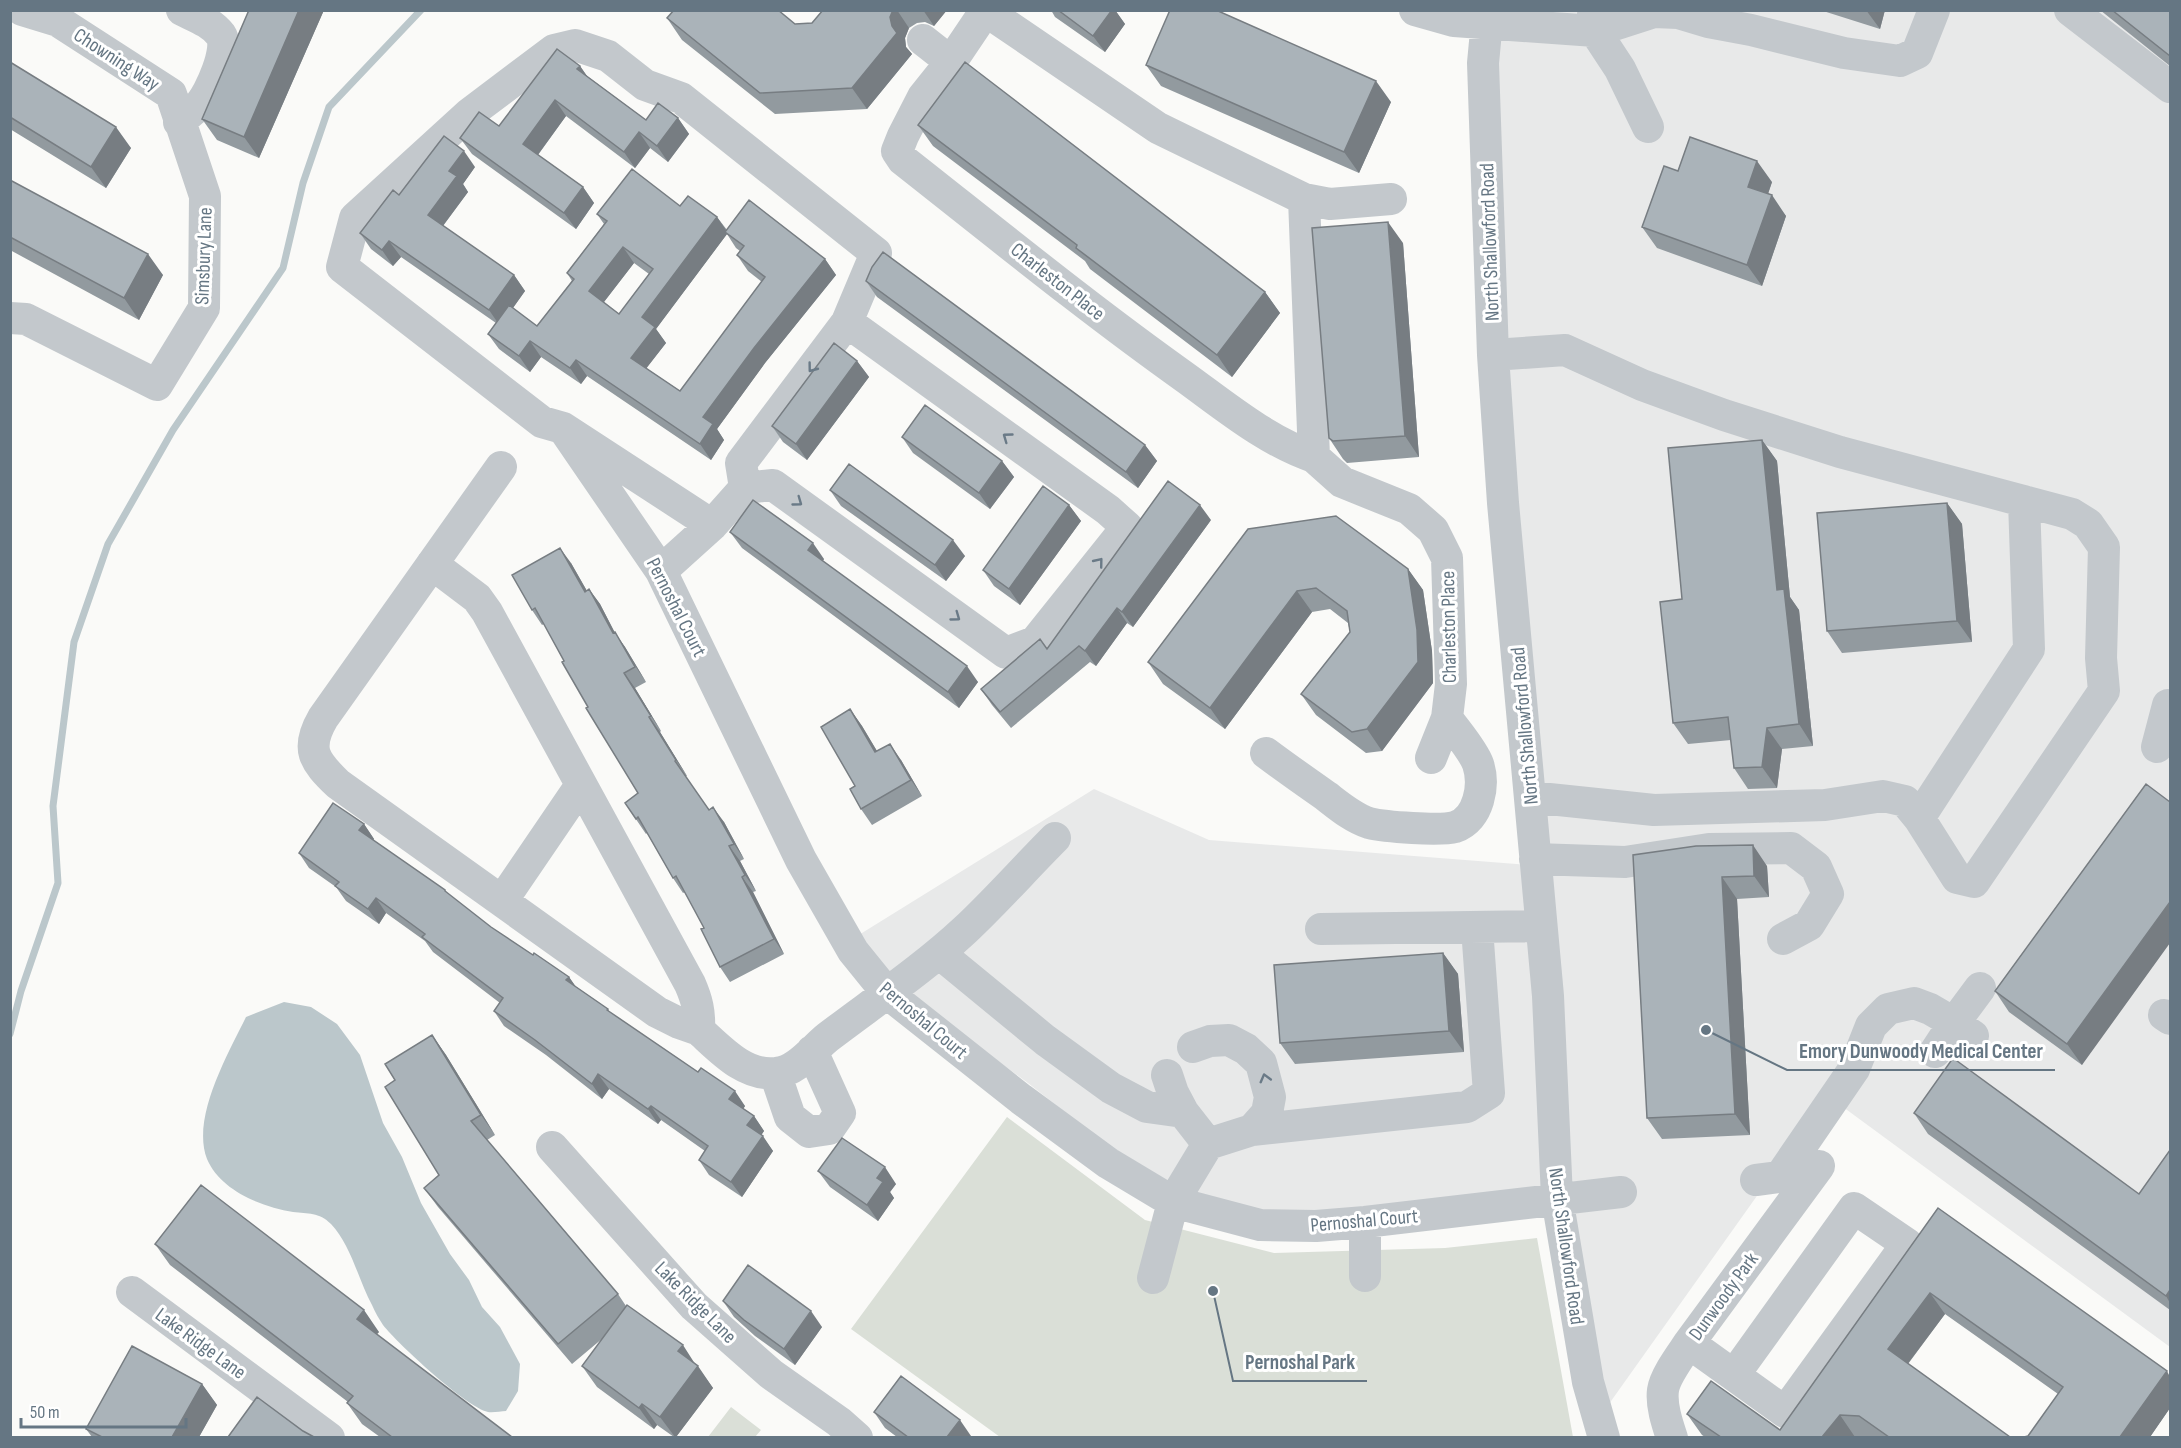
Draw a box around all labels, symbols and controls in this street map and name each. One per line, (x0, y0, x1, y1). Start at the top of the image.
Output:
street label: Chowning Way (69, 23, 164, 97)
street label: North Shallowford Road (1475, 163, 1505, 321)
street label: Simsbury Lane (190, 207, 218, 305)
street label: Charleston Place (1006, 238, 1109, 326)
one-way arrow (808, 362, 819, 373)
one-way arrow (1003, 433, 1014, 444)
one-way arrow (791, 495, 802, 506)
street label: Pernoshal Court (641, 554, 711, 661)
one-way arrow (1091, 558, 1102, 569)
street label: Charleston Place (1436, 571, 1462, 683)
one-way arrow (949, 609, 960, 620)
street label: North Shallowford Road (1506, 646, 1544, 806)
street label: Pernoshal Court (874, 977, 972, 1065)
callout: Emory Dunwoody Medical Center (1787, 1031, 2055, 1070)
text: Emory Dunwoody Medical Center (1799, 1039, 2044, 1064)
one-way arrow (1260, 1073, 1273, 1083)
street label: North Shallowford Road (1543, 1166, 1589, 1326)
street label: Pernoshal Court (1309, 1204, 1419, 1238)
street label: Dunwoody Park (1684, 1248, 1764, 1345)
street label: Lake Ridge Lane (649, 1257, 741, 1349)
street label: Lake Ridge Lane (151, 1303, 250, 1385)
callout: Pernoshal Park (1233, 1342, 1367, 1381)
text: Pernoshal Park (1245, 1350, 1355, 1375)
scale bar (21, 1391, 186, 1429)
text: 50 m (30, 1402, 60, 1423)

